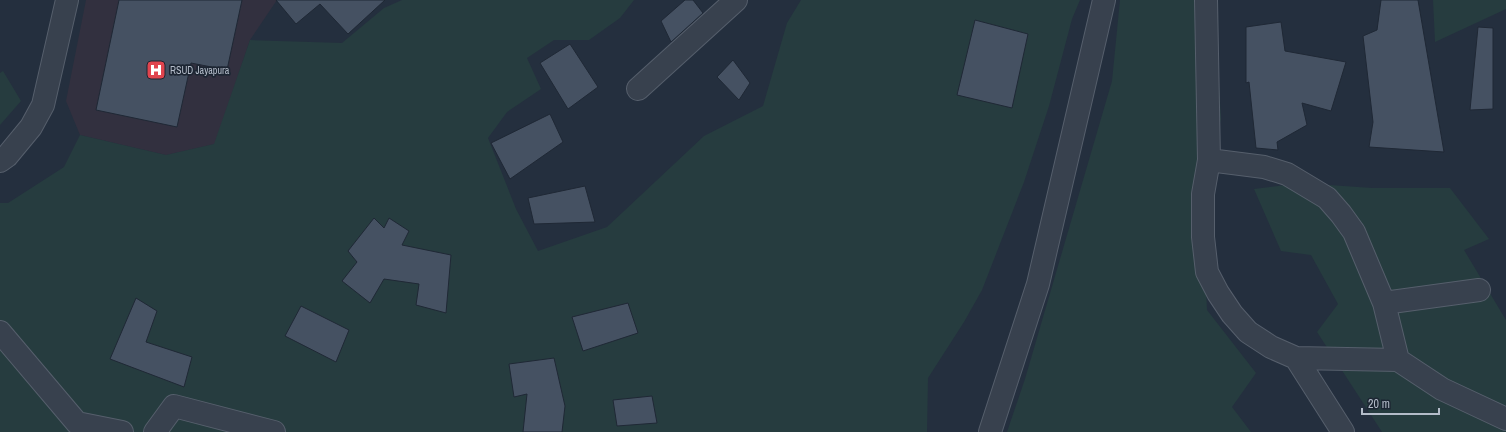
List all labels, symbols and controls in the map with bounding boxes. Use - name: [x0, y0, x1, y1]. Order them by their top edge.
- hospital icon: RSUD Jayapura: [145, 59, 167, 81]
- place label: RSUD Jayapura: [170, 64, 230, 77]
- scale bar: [1362, 390, 1439, 416]
- text: 20 m: [1368, 396, 1390, 412]

